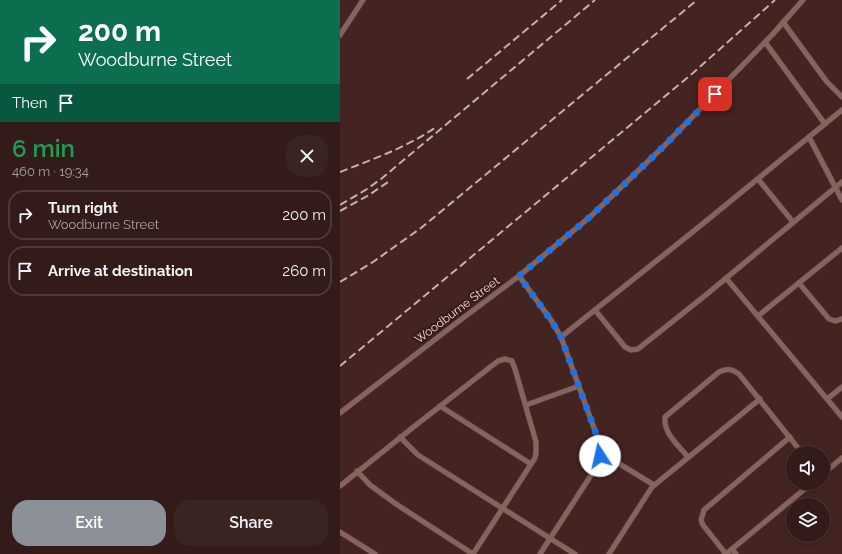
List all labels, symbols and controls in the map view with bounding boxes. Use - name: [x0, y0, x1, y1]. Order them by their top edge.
- text: 200 m: [78, 15, 161, 48]
- icon: right: [12, 16, 64, 68]
- text: Woodburne Street: [78, 49, 232, 70]
- pin: [698, 77, 732, 111]
- icon: arrive: [704, 83, 726, 105]
- icon: arrive: [55, 92, 77, 114]
- text: Then: [12, 94, 47, 112]
- text: 6 min: [12, 134, 75, 163]
- button: close: [286, 135, 328, 177]
- text: 460 m · 19:34: [12, 164, 89, 179]
- text: Turn right: [48, 199, 118, 217]
- icon: right: [14, 204, 36, 226]
- text: 200 m: [282, 206, 326, 224]
- text: Woodburne Street: [48, 217, 159, 232]
- icon: arrive: [14, 260, 36, 282]
- text: Arrive at destination: [48, 262, 193, 280]
- text: 260 m: [282, 262, 326, 280]
- street label: Woodburne Street: [412, 274, 502, 346]
- position arrow: [579, 435, 621, 477]
- map controls: [786, 446, 830, 542]
- button: sound: [786, 446, 830, 490]
- button: layers: [786, 498, 830, 542]
- button: Exit: [12, 500, 166, 546]
- button: Share: [174, 500, 328, 546]

